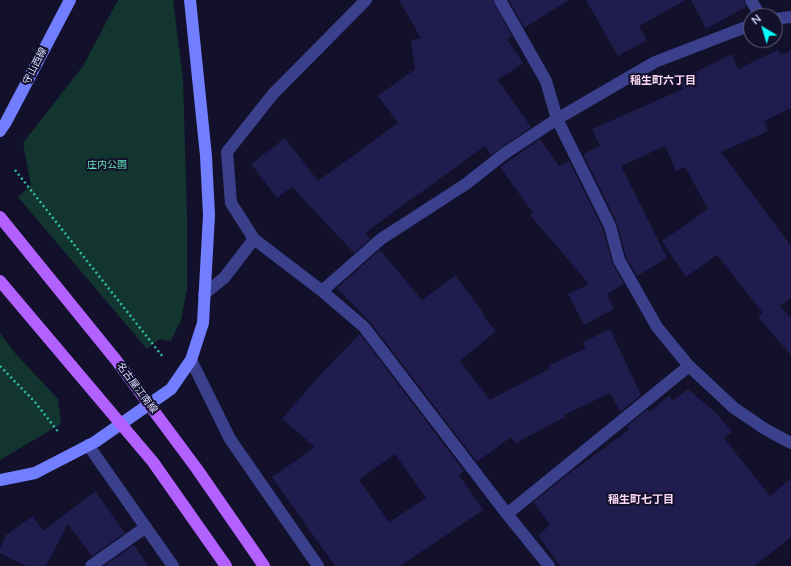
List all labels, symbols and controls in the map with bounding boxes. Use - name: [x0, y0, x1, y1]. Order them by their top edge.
- north arrow: [743, 8, 783, 48]
- text: N: [749, 11, 764, 27]
- street label: 守山西線: [21, 45, 49, 87]
- district label: 稲生町六丁目: [630, 74, 696, 88]
- park label: 庄内公園: [87, 159, 127, 171]
- street label: 名古屋江南線: [114, 360, 160, 416]
- district label: 稲生町七丁目: [608, 493, 674, 507]

